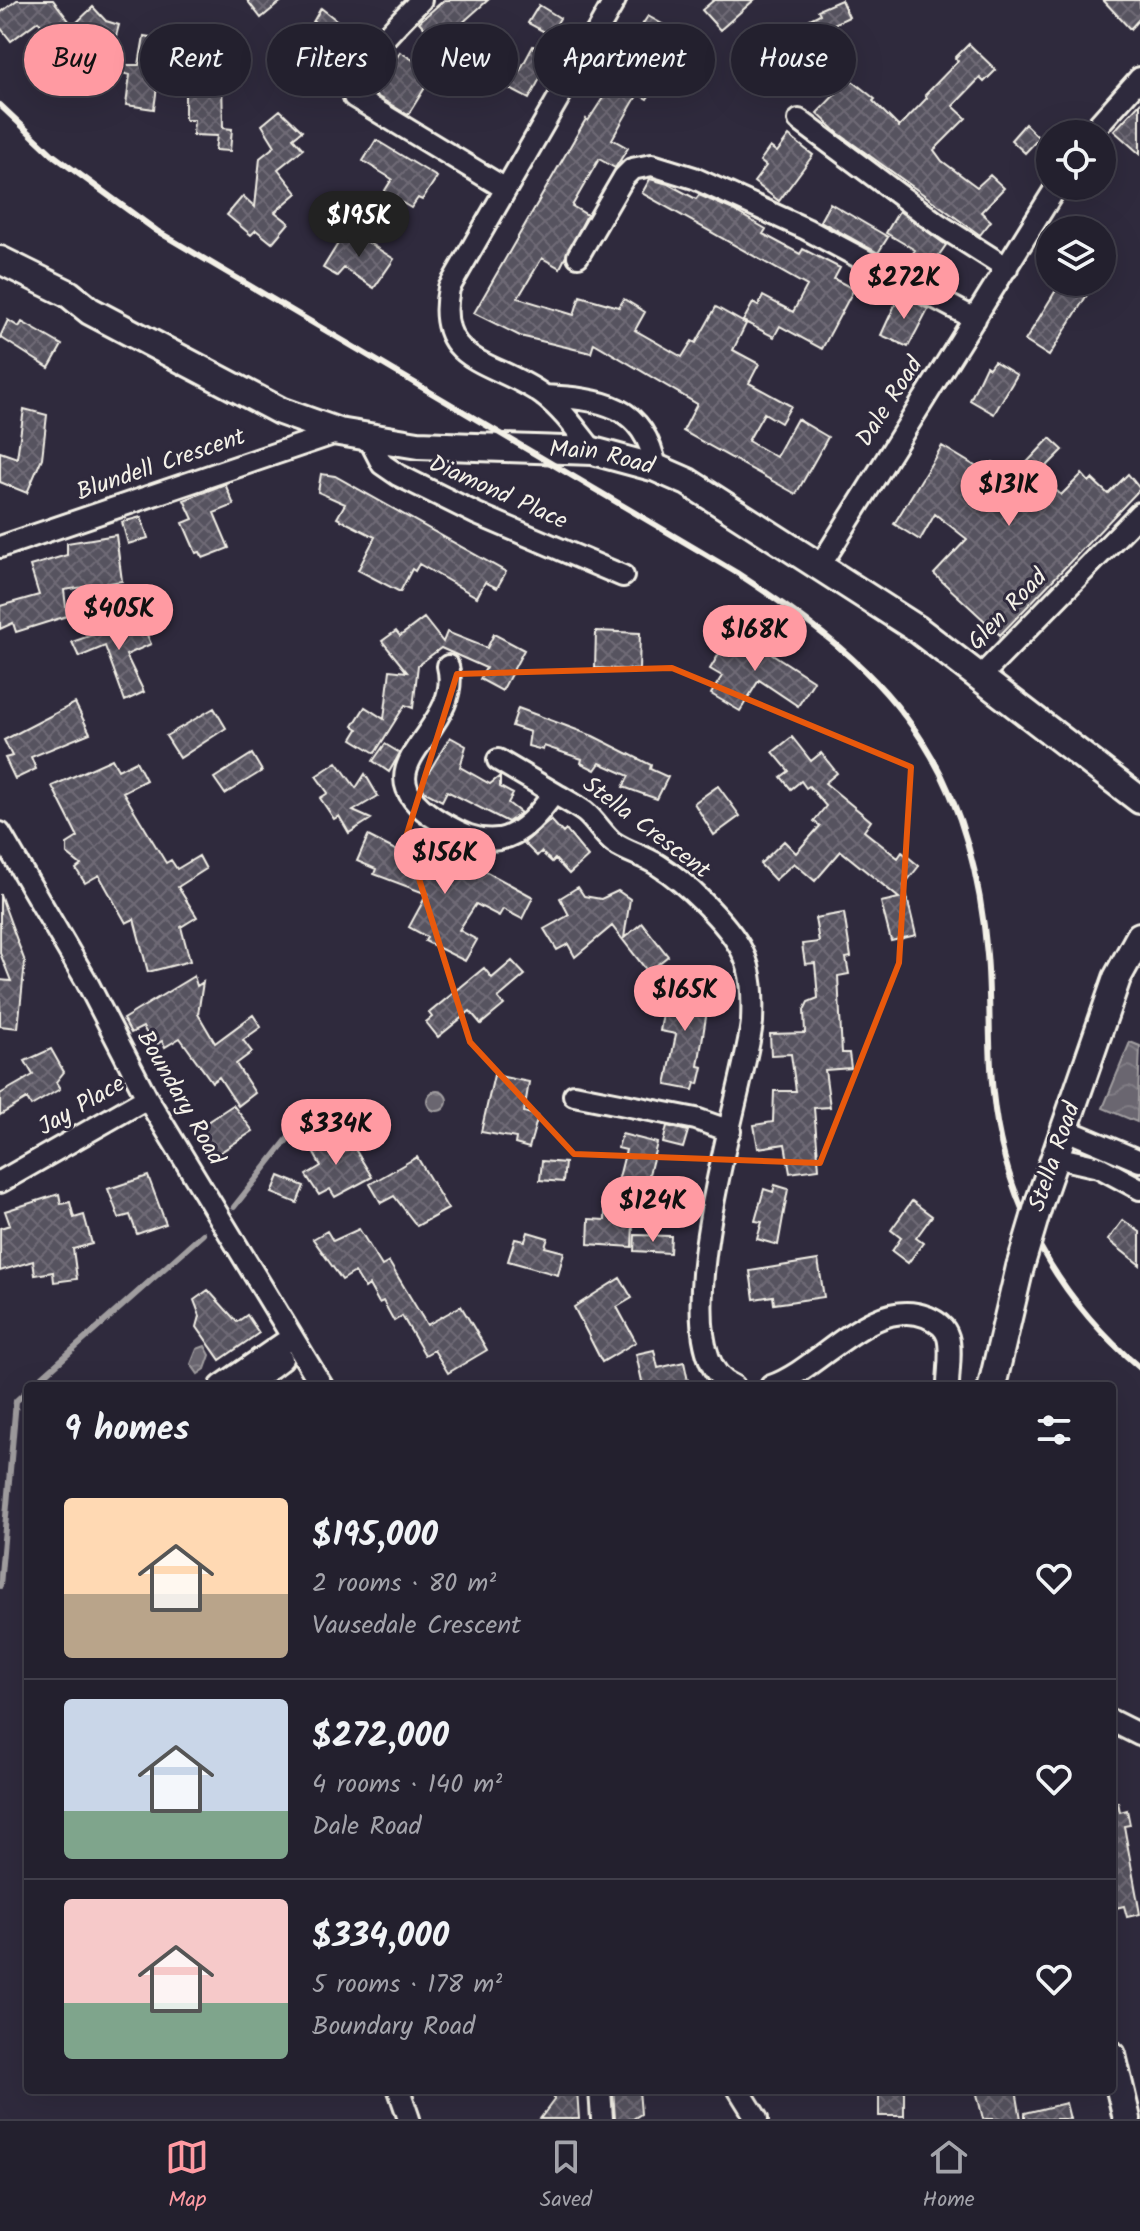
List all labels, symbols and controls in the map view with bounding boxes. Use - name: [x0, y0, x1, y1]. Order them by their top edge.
- chip: Buy: [24, 24, 124, 96]
- chip: Rent: [140, 24, 251, 96]
- chip: Filters: [267, 24, 396, 96]
- chip: New: [412, 24, 518, 96]
- chip: Apartment: [534, 24, 715, 96]
- chip: House: [731, 24, 856, 96]
- map controls: [1036, 120, 1116, 296]
- button: locate: [1036, 120, 1116, 200]
- pin: $195K: [303, 191, 415, 259]
- text: $195K: [326, 196, 392, 238]
- button: layers: [1036, 216, 1116, 296]
- pin: $272K: [848, 253, 960, 321]
- text: $272K: [867, 258, 941, 300]
- street label: Dale Road: [846, 348, 934, 455]
- street label: Blundell Crescent: [71, 418, 251, 512]
- street label: Main Road: [549, 430, 660, 486]
- street label: Diamond Place: [422, 445, 574, 541]
- pin: $131K: [953, 460, 1065, 528]
- text: $131K: [979, 465, 1039, 507]
- street label: Glen Road: [959, 559, 1058, 660]
- pin: $405K: [63, 584, 175, 652]
- text: $405K: [83, 589, 155, 631]
- pin: $168K: [699, 605, 811, 673]
- text: $168K: [721, 610, 789, 652]
- street label: Stella Crescent: [573, 767, 719, 890]
- pin: $156K: [389, 828, 501, 896]
- text: $156K: [412, 833, 478, 875]
- pin: $165K: [629, 965, 741, 1033]
- text: $165K: [652, 970, 718, 1012]
- street label: Boundary Road: [125, 1023, 235, 1174]
- street label: Jay Place: [31, 1065, 133, 1147]
- street label: Stella Road: [1018, 1096, 1092, 1217]
- pin: $334K: [280, 1099, 392, 1167]
- text: $334K: [299, 1104, 373, 1146]
- pin: $124K: [597, 1176, 709, 1244]
- text: $124K: [619, 1181, 687, 1223]
- text: 9 homes: [64, 1403, 189, 1457]
- icon: filters: [1032, 1408, 1076, 1452]
- text: $195,000: [312, 1509, 438, 1563]
- icon: home: [128, 1530, 224, 1626]
- icon: heart: [1032, 1556, 1076, 1600]
- text: 2 rooms · 80 m²: [312, 1563, 496, 1605]
- text: Vausedale Crescent: [312, 1605, 521, 1647]
- text: $272,000: [312, 1710, 449, 1764]
- icon: home: [128, 1731, 224, 1827]
- icon: heart: [1032, 1757, 1076, 1801]
- text: 4 rooms · 140 m²: [312, 1764, 502, 1806]
- text: Dale Road: [312, 1806, 422, 1848]
- text: $334,000: [312, 1910, 449, 1964]
- icon: home: [128, 1931, 224, 2027]
- icon: heart: [1032, 1957, 1076, 2001]
- text: 5 rooms · 178 m²: [312, 1964, 502, 2006]
- text: Boundary Road: [312, 2006, 475, 2048]
- tab: Map: [165, 2135, 209, 2218]
- tab: Saved: [540, 2135, 592, 2218]
- tab: Home: [923, 2135, 975, 2218]

